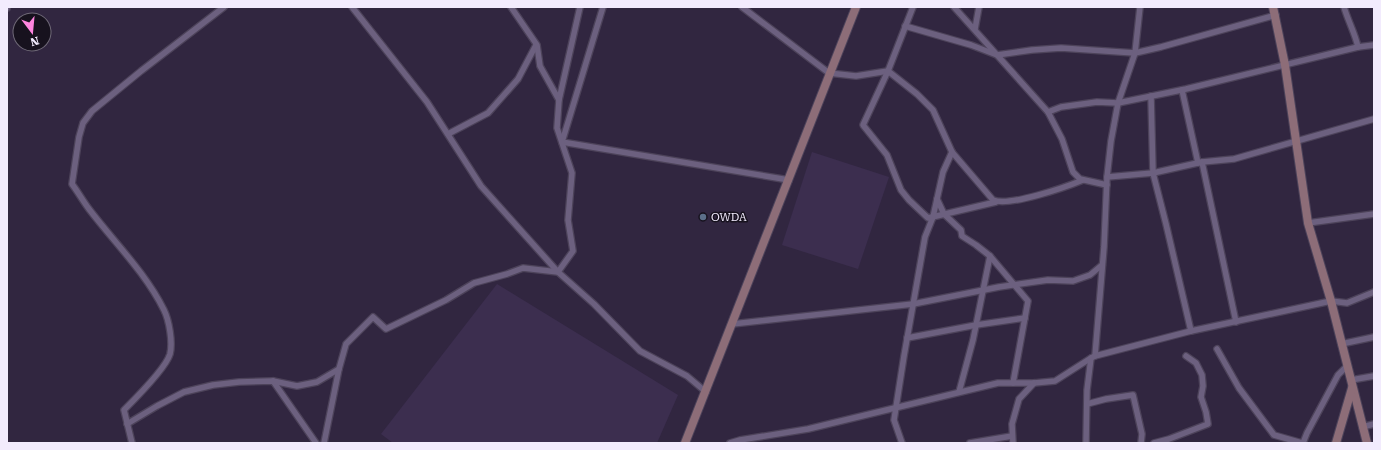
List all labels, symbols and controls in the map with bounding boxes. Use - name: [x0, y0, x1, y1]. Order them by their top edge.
- north arrow: [12, 12, 52, 52]
- text: N: [28, 34, 40, 49]
- place label: OWDA: [711, 211, 747, 224]
- marker: OWDA: [698, 212, 708, 222]

